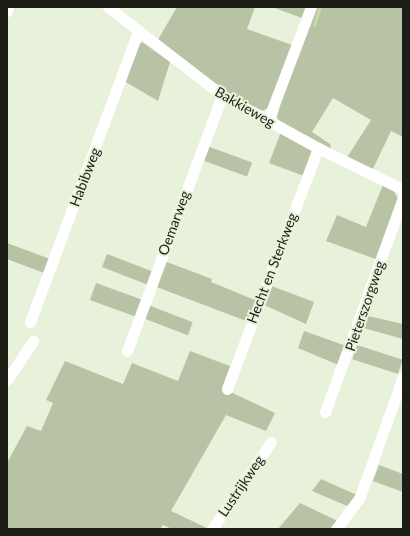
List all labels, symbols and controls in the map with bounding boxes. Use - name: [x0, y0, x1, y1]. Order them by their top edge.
- street label: Bakkieweg: [212, 83, 278, 131]
- street label: Habibweg: [66, 145, 104, 209]
- street label: Oemarweg: [155, 188, 193, 258]
- street label: Hecht en Sterkweg: [243, 210, 301, 326]
- street label: Pieterszorgweg: [342, 259, 388, 353]
- street label: Lustrijkweg: [214, 452, 268, 520]

